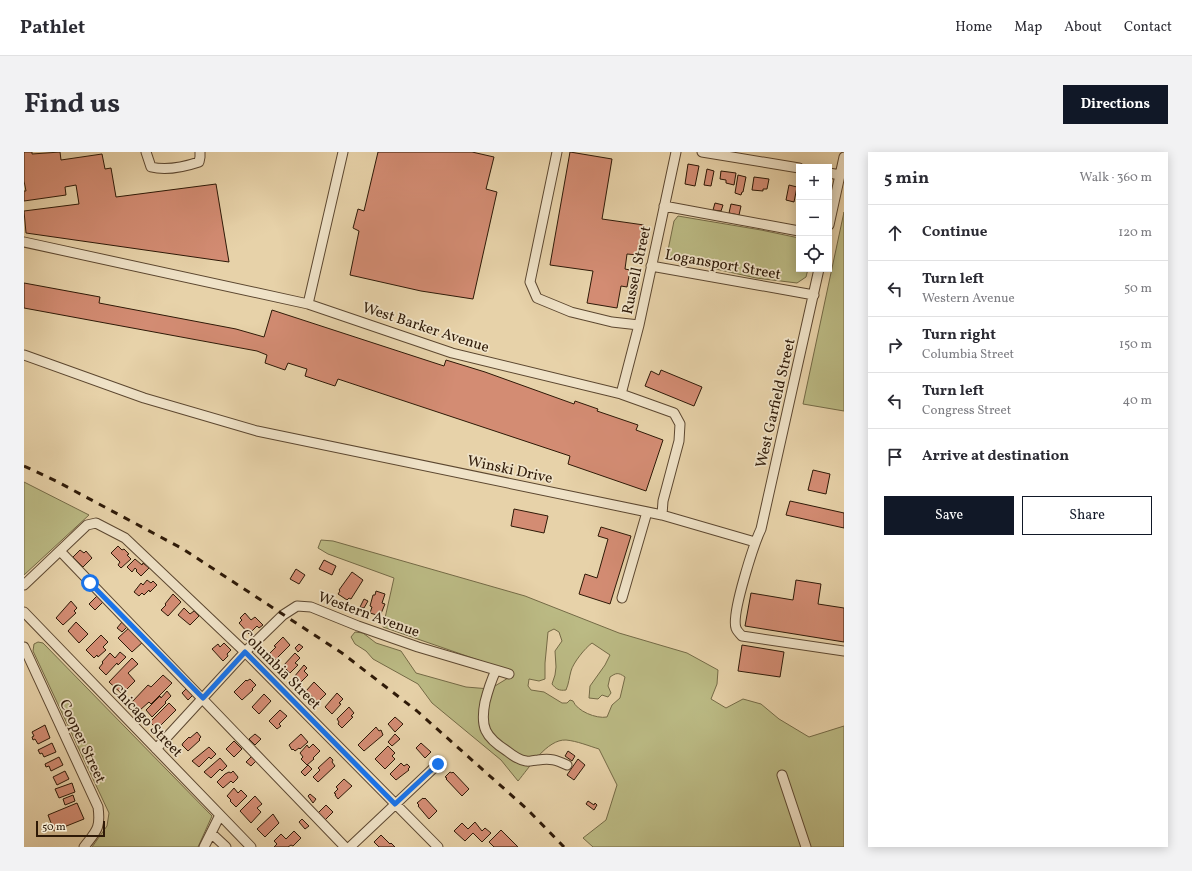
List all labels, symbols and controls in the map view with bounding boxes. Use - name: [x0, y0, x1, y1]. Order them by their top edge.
- text: Pathlet: [20, 15, 85, 41]
- text: Home: [955, 18, 992, 37]
- text: Map: [1014, 18, 1042, 37]
- text: About: [1064, 18, 1102, 37]
- text: Contact: [1124, 18, 1172, 37]
- text: Find us: [24, 85, 120, 124]
- button: Directions: [1063, 85, 1168, 124]
- map controls: [796, 164, 832, 272]
- button: +: [796, 164, 832, 200]
- text: 5 min: [884, 167, 929, 190]
- text: Walk · 360 m: [1080, 169, 1152, 187]
- button: −: [796, 200, 832, 236]
- icon: ahead: [884, 222, 906, 244]
- text: Continue: [922, 222, 987, 243]
- street label: Russell Street: [618, 224, 657, 316]
- text: 120 m: [1118, 224, 1152, 242]
- button: locate: [796, 236, 832, 272]
- street label: Logansport Street: [663, 245, 782, 286]
- text: Turn left: [922, 269, 984, 290]
- icon: left: [884, 278, 906, 300]
- text: 50 m: [1124, 280, 1152, 298]
- text: Western Avenue: [922, 290, 1015, 308]
- street label: West Barker Avenue: [359, 298, 492, 359]
- text: Turn right: [922, 325, 996, 346]
- icon: right: [884, 334, 906, 356]
- text: 150 m: [1119, 336, 1152, 354]
- street label: West Garfield Street: [751, 337, 802, 470]
- text: Columbia Street: [922, 346, 1014, 364]
- text: Turn left: [922, 381, 984, 402]
- icon: left: [884, 390, 906, 412]
- text: 40 m: [1123, 392, 1152, 410]
- text: Congress Street: [922, 402, 1011, 420]
- icon: arrive: [884, 446, 906, 468]
- text: Arrive at destination: [922, 446, 1069, 467]
- street label: Winski Drive: [465, 451, 554, 490]
- button: Save: [884, 496, 1014, 535]
- button: Share: [1022, 496, 1152, 535]
- route start: [81, 574, 99, 592]
- street label: Western Avenue: [315, 587, 422, 644]
- street label: Columbia Street: [235, 625, 325, 715]
- street label: Chicago Street: [105, 679, 187, 763]
- street label: Cooper Street: [53, 696, 110, 787]
- route end: [429, 755, 447, 773]
- scale bar: [36, 819, 105, 838]
- text: 50 m: [42, 820, 66, 835]

